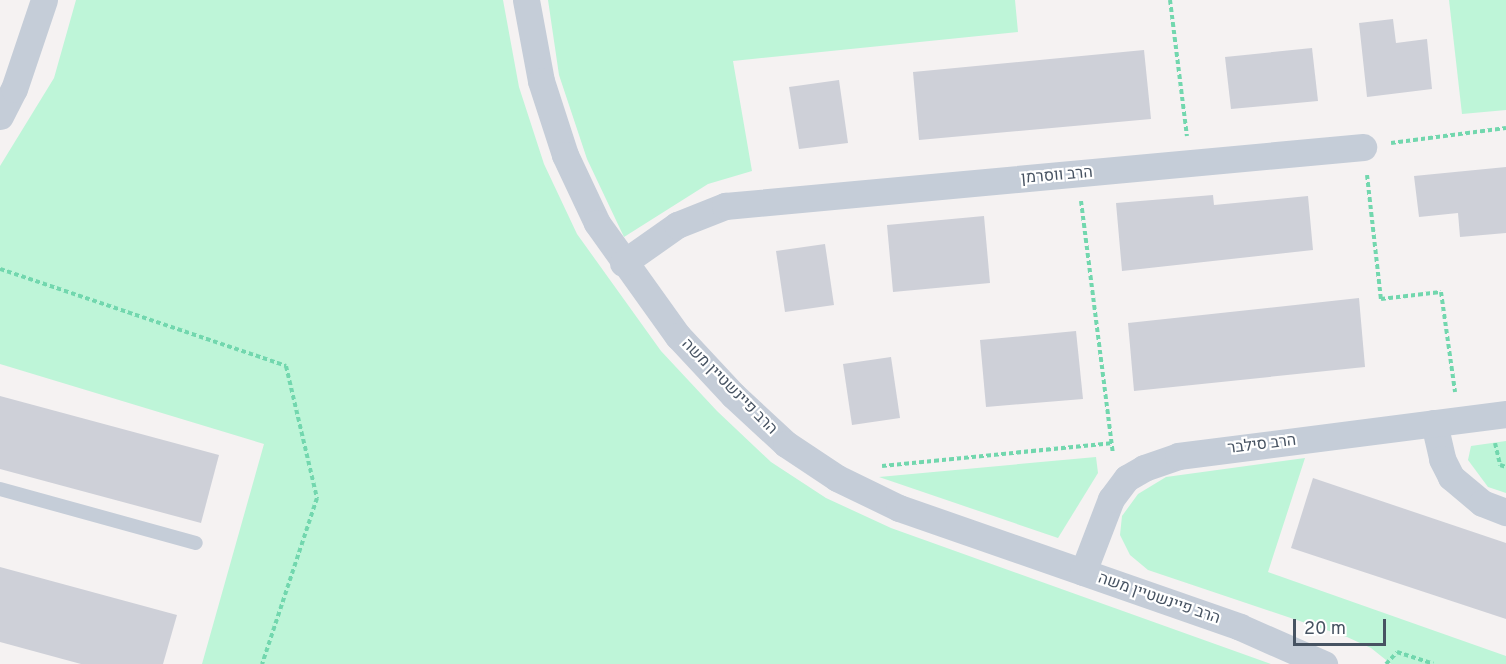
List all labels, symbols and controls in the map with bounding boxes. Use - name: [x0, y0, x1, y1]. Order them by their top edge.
- street label: הרב ווסרמן: [1020, 163, 1094, 189]
- street label: הרב פיינשטיין משה: [677, 335, 781, 439]
- street label: הרב סילבר: [1227, 431, 1297, 459]
- street label: הרב פיינשטיין משה: [1095, 569, 1223, 629]
- scale bar: [1296, 607, 1389, 645]
- text: 20 m: [1304, 618, 1346, 641]

